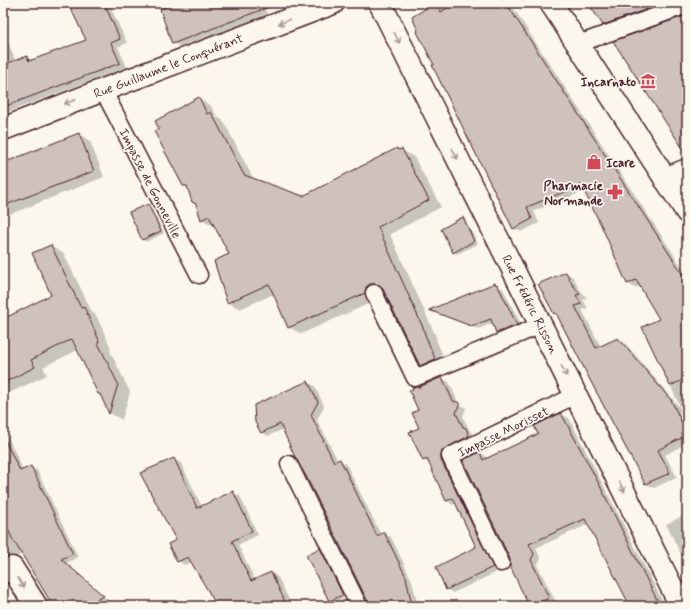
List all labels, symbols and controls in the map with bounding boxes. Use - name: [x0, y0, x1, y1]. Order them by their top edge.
- one-way arrow: [278, 18, 290, 26]
- street label: Rue Guillaume le Conquérant: [91, 30, 246, 103]
- one-way arrow: [394, 32, 402, 44]
- museum icon: Incarnato: [639, 72, 657, 90]
- place label: Incarnato: [581, 74, 636, 91]
- one-way arrow: [65, 99, 77, 107]
- street label: Impasse de Gonneville: [115, 126, 185, 242]
- one-way arrow: [452, 148, 460, 160]
- shop icon: Icare: [585, 153, 603, 171]
- place label: Icare: [606, 155, 635, 172]
- place label: Pharmacie Normande: [544, 178, 604, 210]
- pharmacy icon: Pharmacie Normande: [606, 183, 624, 201]
- street label: Rue Frédéric Risson: [497, 252, 562, 357]
- one-way arrow: [560, 364, 568, 376]
- street label: Impasse Morisset: [455, 403, 552, 462]
- one-way arrow: [619, 481, 626, 493]
- one-way arrow: [18, 577, 26, 589]

